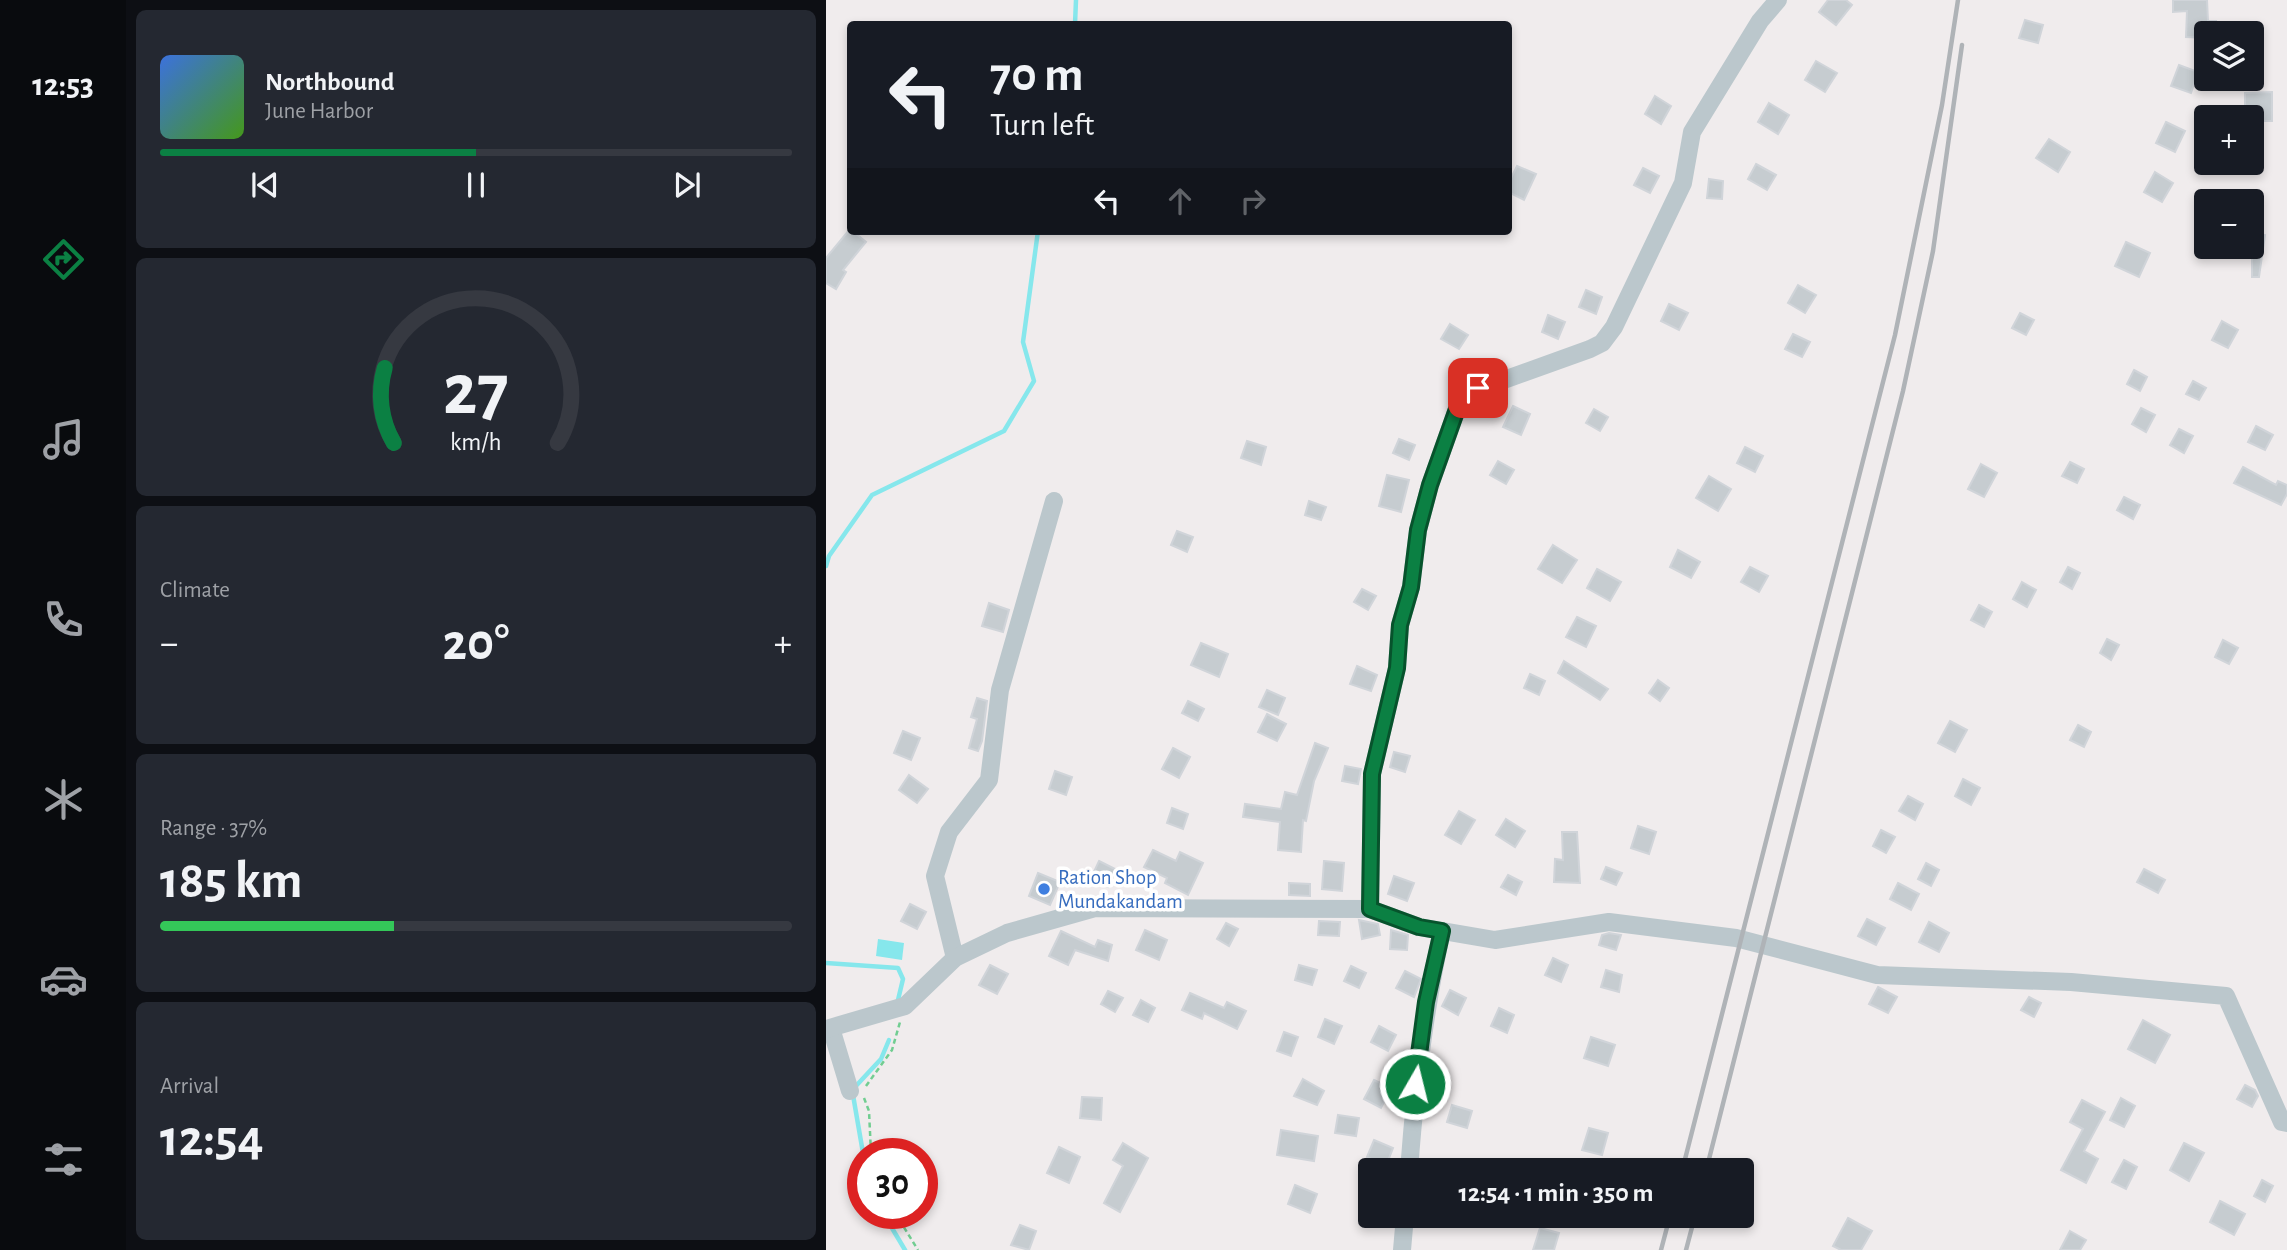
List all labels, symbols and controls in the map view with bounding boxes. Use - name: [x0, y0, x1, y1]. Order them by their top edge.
- map controls: [2194, 21, 2264, 259]
- button: layers: [2194, 21, 2264, 91]
- icon: left: [875, 49, 966, 140]
- text: 70 m: [990, 51, 1084, 100]
- text: 12:53: [32, 69, 94, 101]
- text: Northbound: [265, 69, 394, 95]
- text: June Harbor: [265, 100, 373, 123]
- button: +: [2194, 105, 2264, 175]
- text: Turn left: [990, 109, 1094, 141]
- icon: previous: [246, 166, 284, 204]
- icon: pause: [457, 166, 495, 204]
- icon: next: [668, 166, 706, 204]
- icon: left: [1088, 182, 1126, 220]
- icon: ahead: [1161, 182, 1199, 220]
- icon: right: [1234, 182, 1272, 220]
- button: −: [2194, 189, 2264, 259]
- icon: directions: [39, 235, 88, 284]
- text: 27: [443, 355, 509, 428]
- pin: [1448, 358, 1508, 418]
- icon: arrive: [1459, 369, 1497, 407]
- icon: music: [39, 415, 88, 464]
- text: km/h: [450, 430, 502, 455]
- text: Climate: [160, 579, 230, 602]
- icon: phone: [39, 595, 88, 644]
- text: 20°: [443, 617, 509, 669]
- text: −: [160, 625, 178, 663]
- text: +: [774, 625, 792, 663]
- icon: climate: [39, 775, 88, 824]
- text: Range · 37%: [160, 817, 267, 840]
- text: 185 km: [160, 855, 302, 907]
- place label: Ration Shop Mundakandam: [1058, 867, 1183, 912]
- marker: Ration Shop Mundakandam: [1036, 881, 1052, 897]
- icon: car: [39, 955, 88, 1004]
- position arrow: [1378, 1047, 1452, 1121]
- text: Arrival: [160, 1075, 219, 1098]
- text: 12:54: [160, 1113, 264, 1165]
- icon: filters: [39, 1135, 88, 1184]
- speed limit sign: 30: [847, 1138, 938, 1229]
- text: 12:54 · 1 min · 350 m: [1458, 1180, 1654, 1206]

